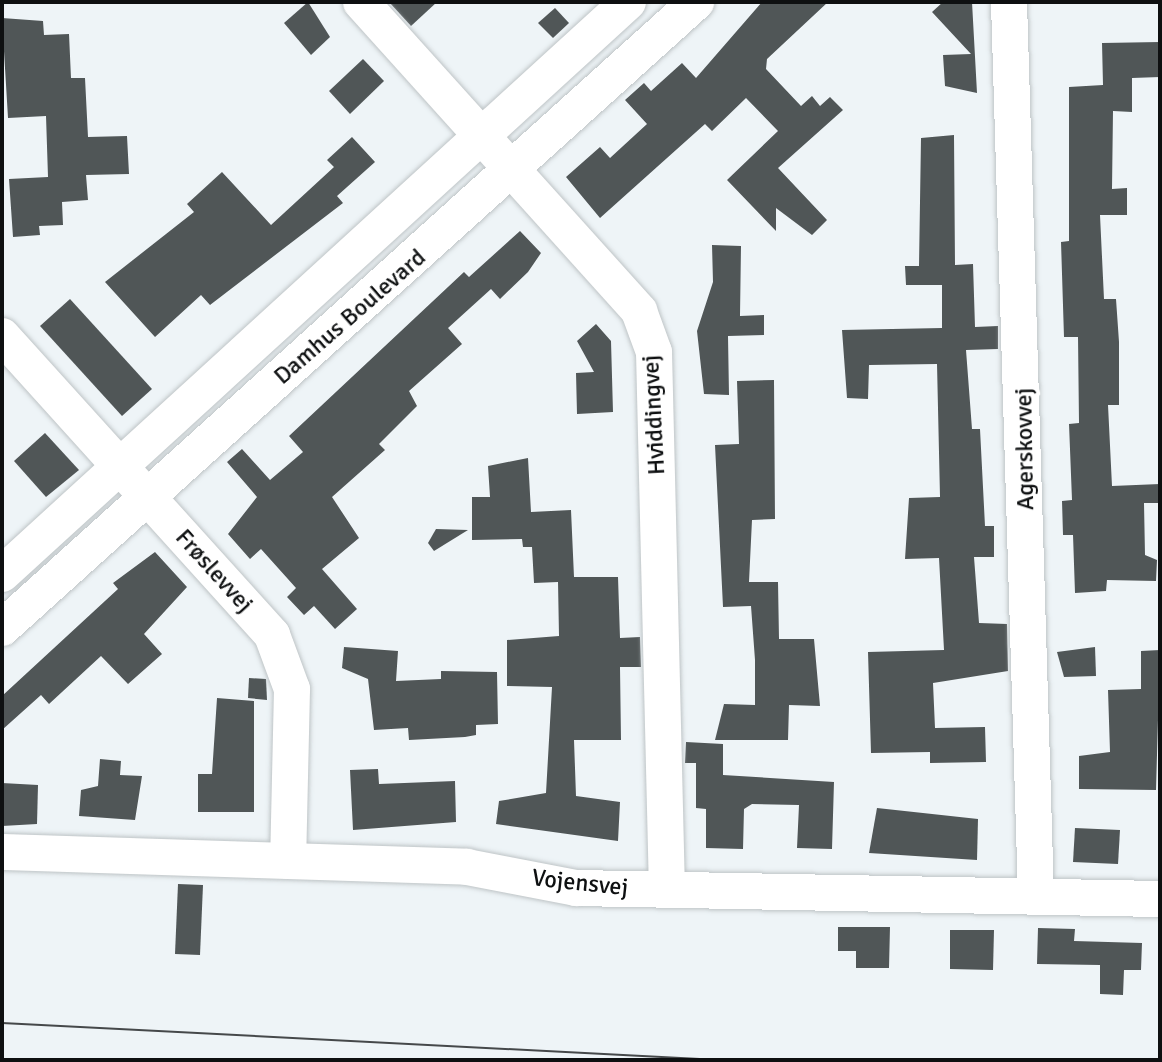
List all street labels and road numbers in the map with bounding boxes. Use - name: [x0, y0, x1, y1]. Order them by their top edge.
- street label: Damhus Boulevard: [268, 243, 432, 391]
- street label: Hviddingvej: [636, 354, 672, 476]
- street label: Agerskovvej: [1010, 387, 1040, 511]
- street label: Frøslevvej: [169, 523, 259, 619]
- street label: Vojensvej: [530, 864, 630, 902]

